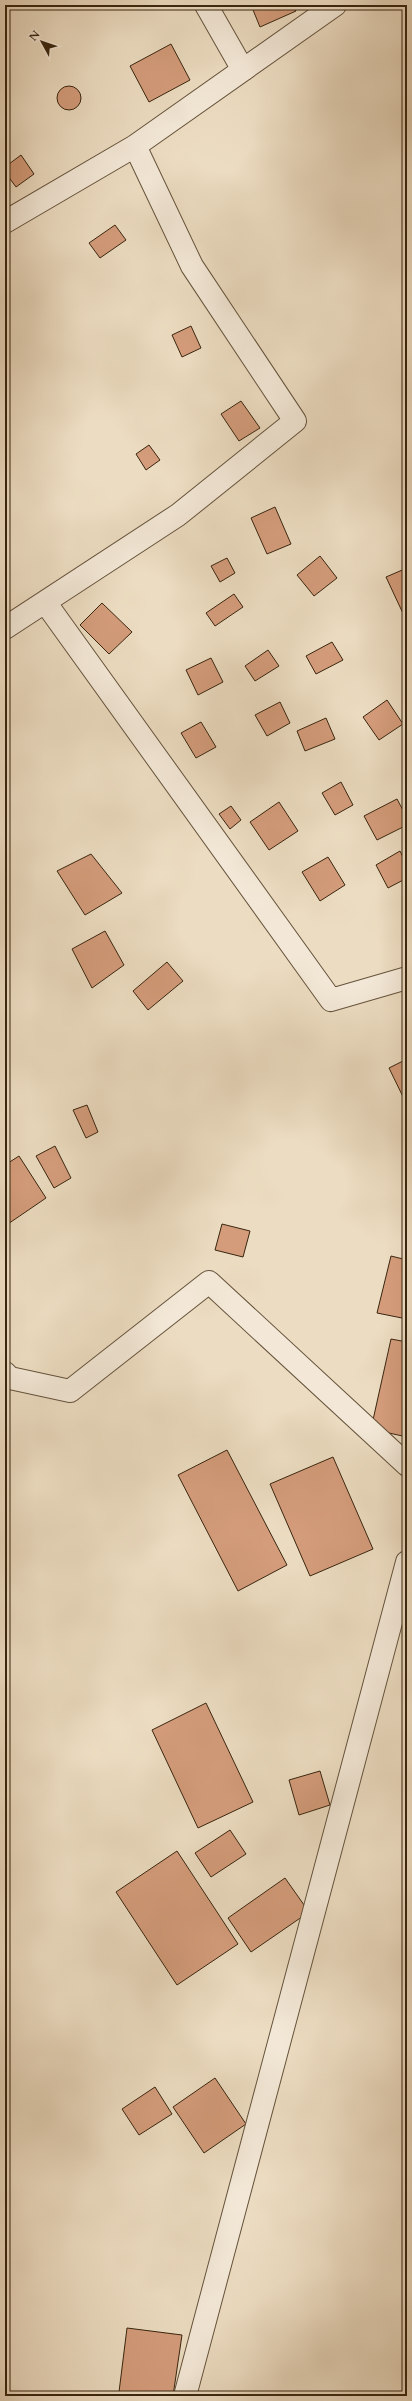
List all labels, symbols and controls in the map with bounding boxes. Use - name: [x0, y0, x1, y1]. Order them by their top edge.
- north arrow: [22, 22, 62, 62]
- text: N: [26, 27, 44, 44]

